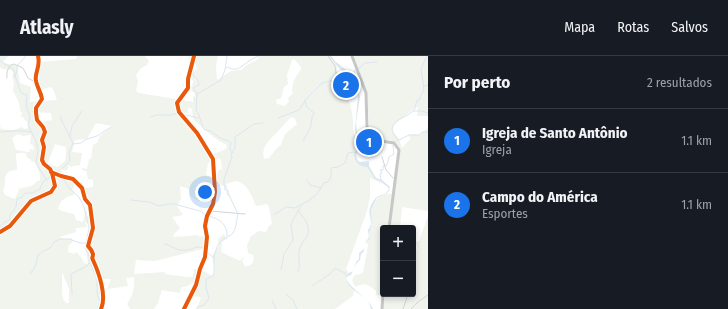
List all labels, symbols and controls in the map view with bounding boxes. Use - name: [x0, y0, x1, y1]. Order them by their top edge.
- text: Atlasly: [20, 16, 74, 39]
- text: Mapa: [564, 19, 595, 36]
- text: Rotas: [617, 19, 649, 36]
- text: Salvos: [671, 19, 708, 36]
- pin: 2: [333, 70, 359, 100]
- text: Por perto: [444, 72, 510, 93]
- text: 2 resultados: [647, 75, 712, 90]
- text: Igreja de Santo Antônio: [482, 124, 628, 142]
- pin: 1: [356, 127, 382, 157]
- text: 1: [454, 133, 460, 148]
- text: 1.1 km: [681, 133, 712, 148]
- text: Igreja: [482, 142, 512, 157]
- your location: [195, 182, 215, 202]
- text: Campo do América: [482, 188, 598, 206]
- text: 2: [454, 197, 460, 212]
- text: 1.1 km: [681, 197, 712, 212]
- text: Esportes: [482, 206, 528, 221]
- map controls: [380, 225, 416, 297]
- button: +: [380, 225, 416, 261]
- button: −: [380, 261, 416, 297]

